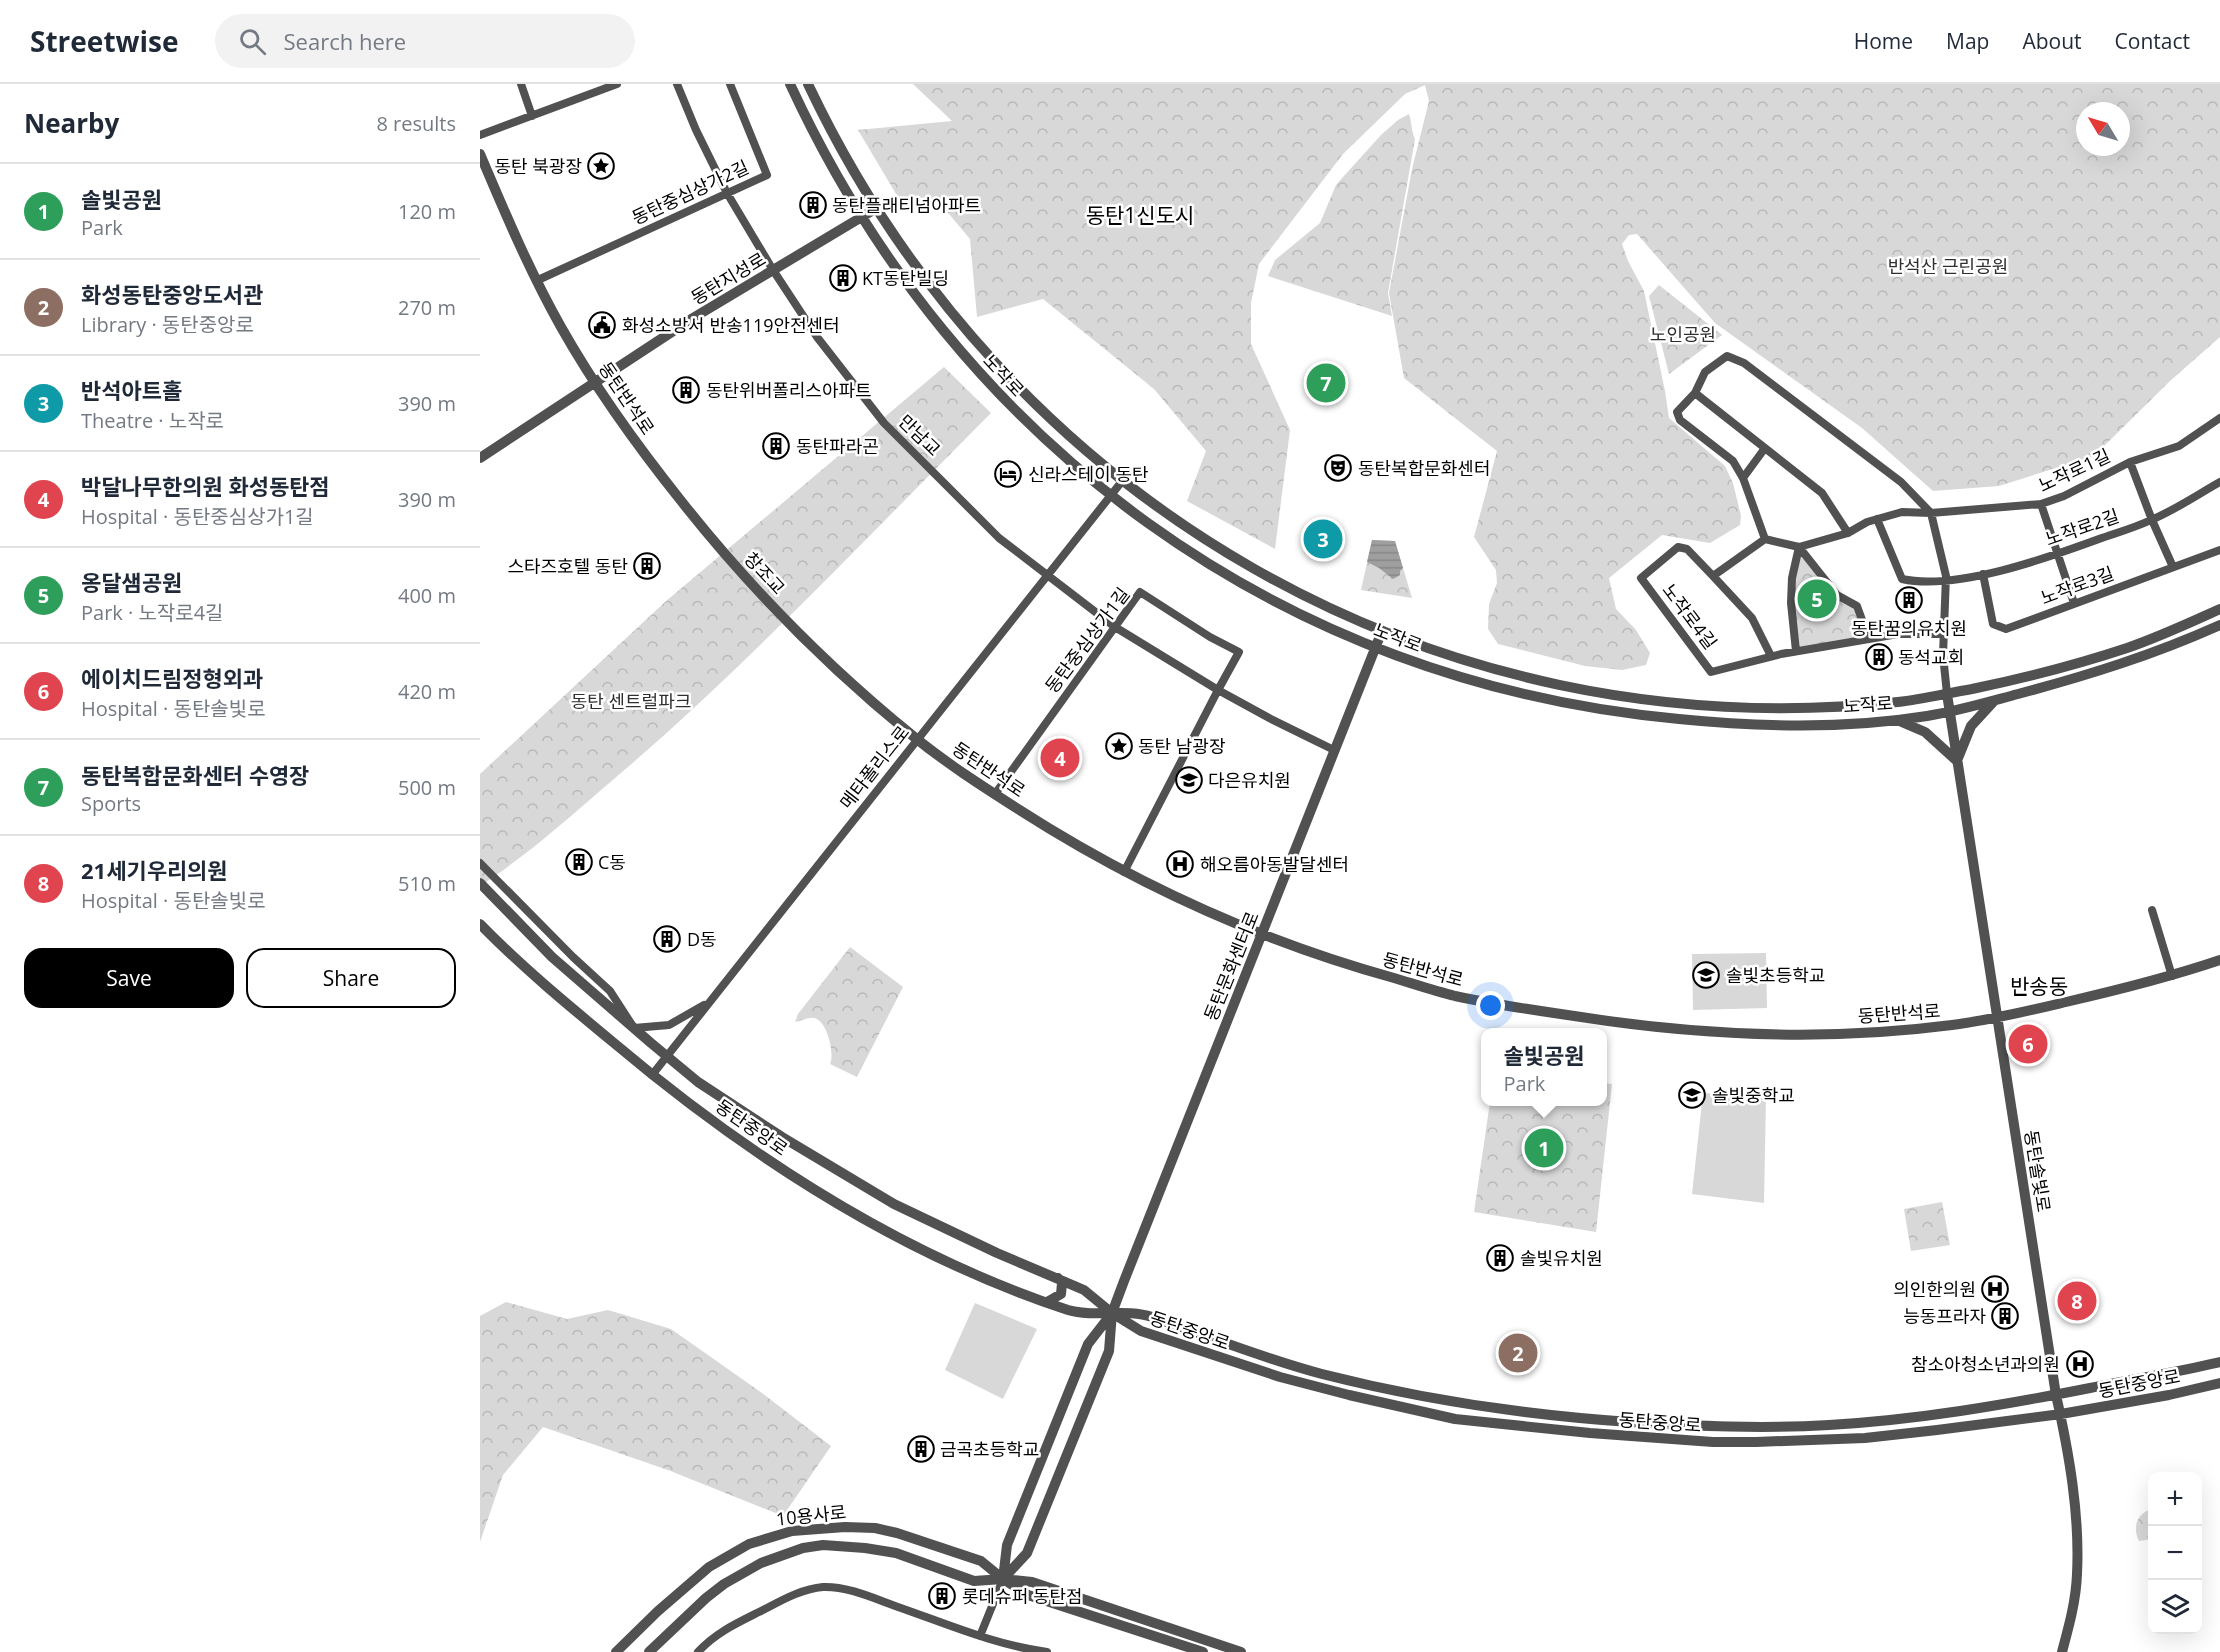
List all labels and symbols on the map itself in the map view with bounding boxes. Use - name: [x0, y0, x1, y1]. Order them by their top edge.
- north arrow: [2076, 102, 2130, 156]
- place icon: 동탄 북광장: [586, 151, 616, 181]
- place label: 동탄 북광장: [495, 154, 582, 178]
- street label: 동탄중심상가2길: [628, 154, 752, 230]
- building icon: 동탄플래티넘아파트: [798, 190, 828, 220]
- place label: 동탄플래티넘아파트: [832, 193, 981, 217]
- district label: 동탄1신도시: [1086, 201, 1194, 229]
- street label: 동탄지성로: [686, 246, 770, 310]
- park label: 반석산 근린공원: [1888, 254, 2008, 278]
- building icon: KT동탄빌딩: [828, 263, 858, 293]
- place label: KT동탄빌딩: [862, 266, 949, 290]
- public building icon: 화성소방서 반송119안전센터: [587, 310, 617, 340]
- place label: 화성소방서 반송119안전센터: [622, 313, 840, 337]
- park label: 노인공원: [1650, 322, 1716, 346]
- street label: 노작로: [978, 349, 1030, 401]
- street label: 동탄반석로: [594, 357, 660, 439]
- pin: 7: [1306, 360, 1346, 406]
- building icon: 동탄위버폴리스아파트: [671, 375, 701, 405]
- place label: 동탄위버폴리스아파트: [706, 378, 872, 402]
- street label: 만남교: [894, 409, 946, 461]
- building icon: 동탄파라곤: [761, 431, 791, 461]
- place label: 동탄파라곤: [796, 434, 879, 458]
- street label: 노작로1길: [2034, 443, 2114, 497]
- theatre icon: 동탄복합문화센터: [1323, 453, 1353, 483]
- place label: 동탄복합문화센터: [1358, 456, 1490, 480]
- hotel icon: 신라스테이 동탄: [993, 459, 1023, 489]
- place label: 신라스테이 동탄: [1028, 462, 1149, 486]
- street label: 노작로2길: [2042, 503, 2122, 551]
- pin: 3: [1304, 516, 1342, 562]
- street label: 창조교: [739, 547, 791, 599]
- building icon: 스타즈호텔 동탄: [632, 551, 662, 581]
- place label: 스타즈호텔 동탄: [507, 554, 628, 578]
- street label: 노작로3길: [2037, 561, 2117, 609]
- pin: 5: [1798, 576, 1836, 622]
- street label: 노작로4길: [1657, 578, 1723, 654]
- street label: 동탄중심상가1길: [1039, 582, 1135, 698]
- building icon: 동탄꿈의유치원: [1894, 585, 1924, 615]
- place label: 동탄꿈의유치원: [1851, 616, 1967, 640]
- street label: 노작로: [1371, 617, 1425, 657]
- building icon: 동석교회: [1864, 642, 1894, 672]
- place label: 동석교회: [1898, 645, 1964, 669]
- park label: 동탄 센트럴파크: [571, 689, 691, 713]
- street label: 노작로: [1842, 690, 1894, 718]
- street label: 메타폴리스로: [834, 720, 914, 814]
- place icon: 동탄 남광장: [1104, 731, 1134, 761]
- place label: 동탄 남광장: [1138, 734, 1225, 758]
- street label: 동탄반석로: [948, 736, 1030, 802]
- pin: 4: [1040, 736, 1080, 780]
- school or university icon: 다은유치원: [1174, 765, 1204, 795]
- place label: 다은유치원: [1208, 768, 1291, 792]
- building icon: C동: [564, 847, 594, 877]
- hospital icon: 해오름아동발달센터: [1165, 849, 1195, 879]
- place label: C동: [598, 850, 626, 874]
- place label: 해오름아동발달센터: [1200, 852, 1349, 876]
- street label: 동탄문화센터로: [1198, 908, 1264, 1024]
- building icon: D동: [652, 924, 682, 954]
- place label: D동: [687, 927, 717, 951]
- street label: 동탄반석로: [1380, 947, 1466, 991]
- school or university icon: 솔빛초등학교: [1691, 960, 1721, 990]
- place label: 솔빛초등학교: [1726, 963, 1825, 987]
- district label: 반송동: [2010, 972, 2068, 1000]
- your location: [1476, 991, 1505, 1020]
- street label: 동탄반석로: [1857, 998, 1941, 1028]
- pin: 6: [2008, 1022, 2048, 1066]
- school or university icon: 솔빛중학교: [1677, 1080, 1707, 1110]
- place label: 솔빛중학교: [1712, 1083, 1795, 1107]
- street label: 동탄중앙로: [711, 1093, 793, 1161]
- pin: 1: [1524, 1126, 1564, 1170]
- street label: 동탄솔빛로: [2020, 1128, 2056, 1214]
- building icon: 솔빛유치원: [1485, 1243, 1515, 1273]
- place label: 솔빛유치원: [1520, 1246, 1603, 1270]
- hospital icon: 의인한의원: [1980, 1274, 2010, 1304]
- place label: 의인한의원: [1893, 1277, 1976, 1301]
- pin: 8: [2058, 1278, 2096, 1324]
- building icon: 능동프라자: [1990, 1301, 2020, 1331]
- place label: 능동프라자: [1903, 1304, 1986, 1328]
- street label: 동탄중앙로: [1147, 1305, 1233, 1355]
- pin: 2: [1498, 1330, 1538, 1376]
- hospital icon: 참소아청소년과의원: [2065, 1349, 2095, 1379]
- place label: 참소아청소년과의원: [1911, 1352, 2060, 1376]
- street label: 동탄중앙로: [2096, 1363, 2182, 1403]
- street label: 동탄중앙로: [1618, 1407, 1702, 1437]
- building icon: 금곡초등학교: [906, 1434, 936, 1464]
- place label: 금곡초등학교: [940, 1437, 1039, 1461]
- street label: 10용사로: [775, 1499, 847, 1531]
- building icon: 롯데슈퍼 동탄점: [927, 1581, 957, 1611]
- place label: 롯데슈퍼 동탄점: [962, 1584, 1083, 1608]

